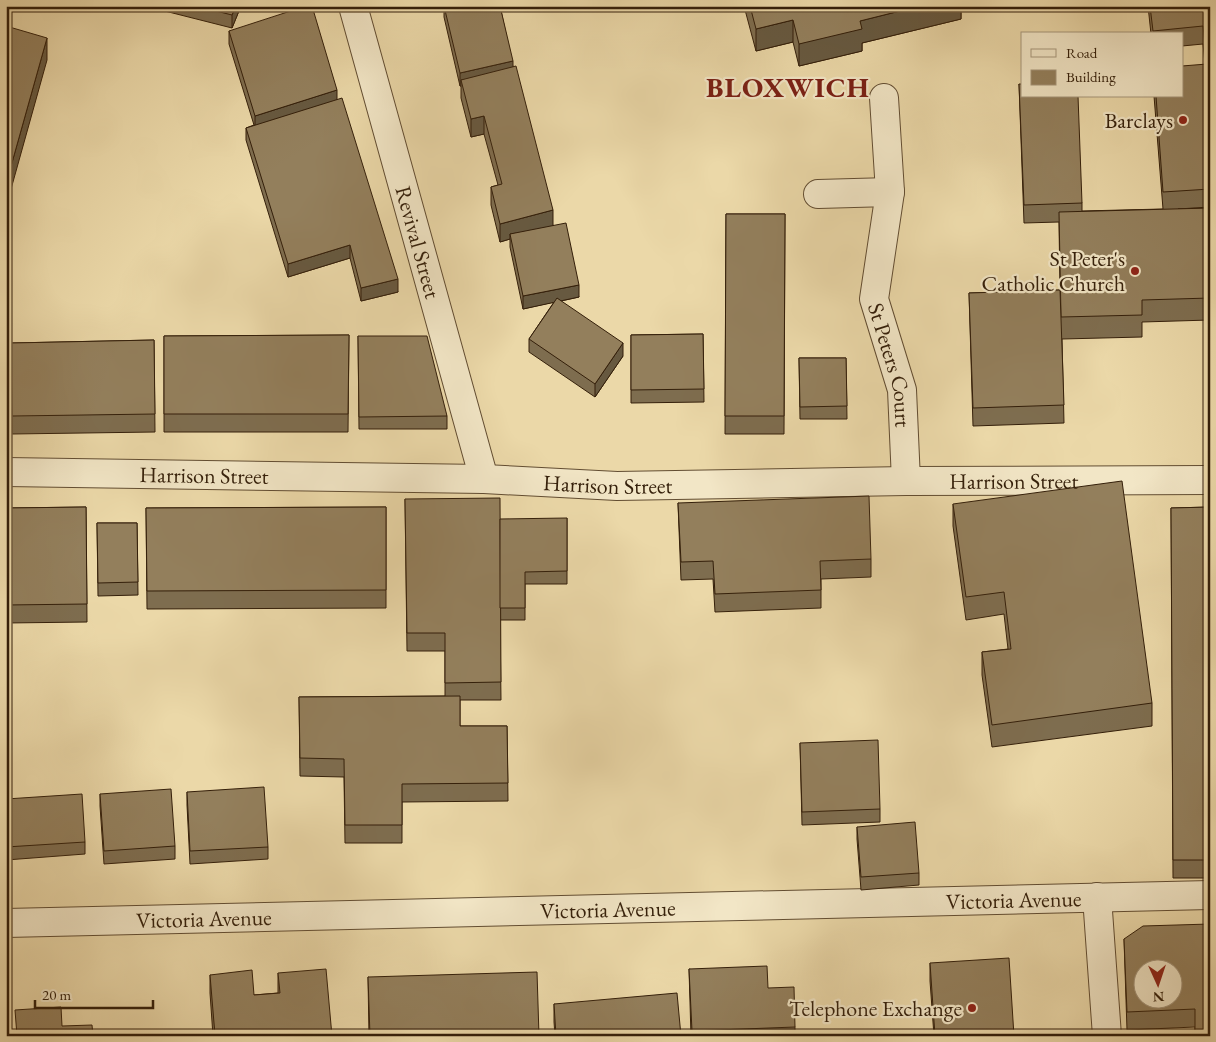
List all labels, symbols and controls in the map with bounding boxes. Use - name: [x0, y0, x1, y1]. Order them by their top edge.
- legend: [1021, 32, 1184, 98]
- text: Road: [1066, 43, 1098, 62]
- text: Building: [1066, 67, 1116, 86]
- district label: BLOXWICH: [706, 69, 870, 105]
- place label: Barclays: [1104, 106, 1173, 135]
- marker: Barclays: [1177, 114, 1189, 126]
- street label: Revival Street: [389, 183, 447, 302]
- place label: St Peter's Catholic Church: [982, 244, 1125, 298]
- marker: St Peter's Catholic Church: [1129, 265, 1141, 277]
- street label: St Peters Court: [861, 299, 918, 428]
- street label: Harrison Street: [139, 460, 269, 491]
- street label: Harrison Street: [949, 466, 1078, 496]
- street label: Harrison Street: [543, 468, 673, 501]
- street label: Victoria Avenue: [946, 884, 1082, 916]
- street label: Victoria Avenue: [540, 893, 676, 926]
- street label: Victoria Avenue: [136, 903, 273, 935]
- north arrow: [1134, 960, 1184, 1010]
- scale bar: [35, 977, 152, 1009]
- text: 20 m: [42, 985, 71, 1004]
- text: N: [1152, 988, 1165, 1006]
- place label: Telephone Exchange: [789, 994, 962, 1023]
- marker: Telephone Exchange: [966, 1002, 978, 1014]

